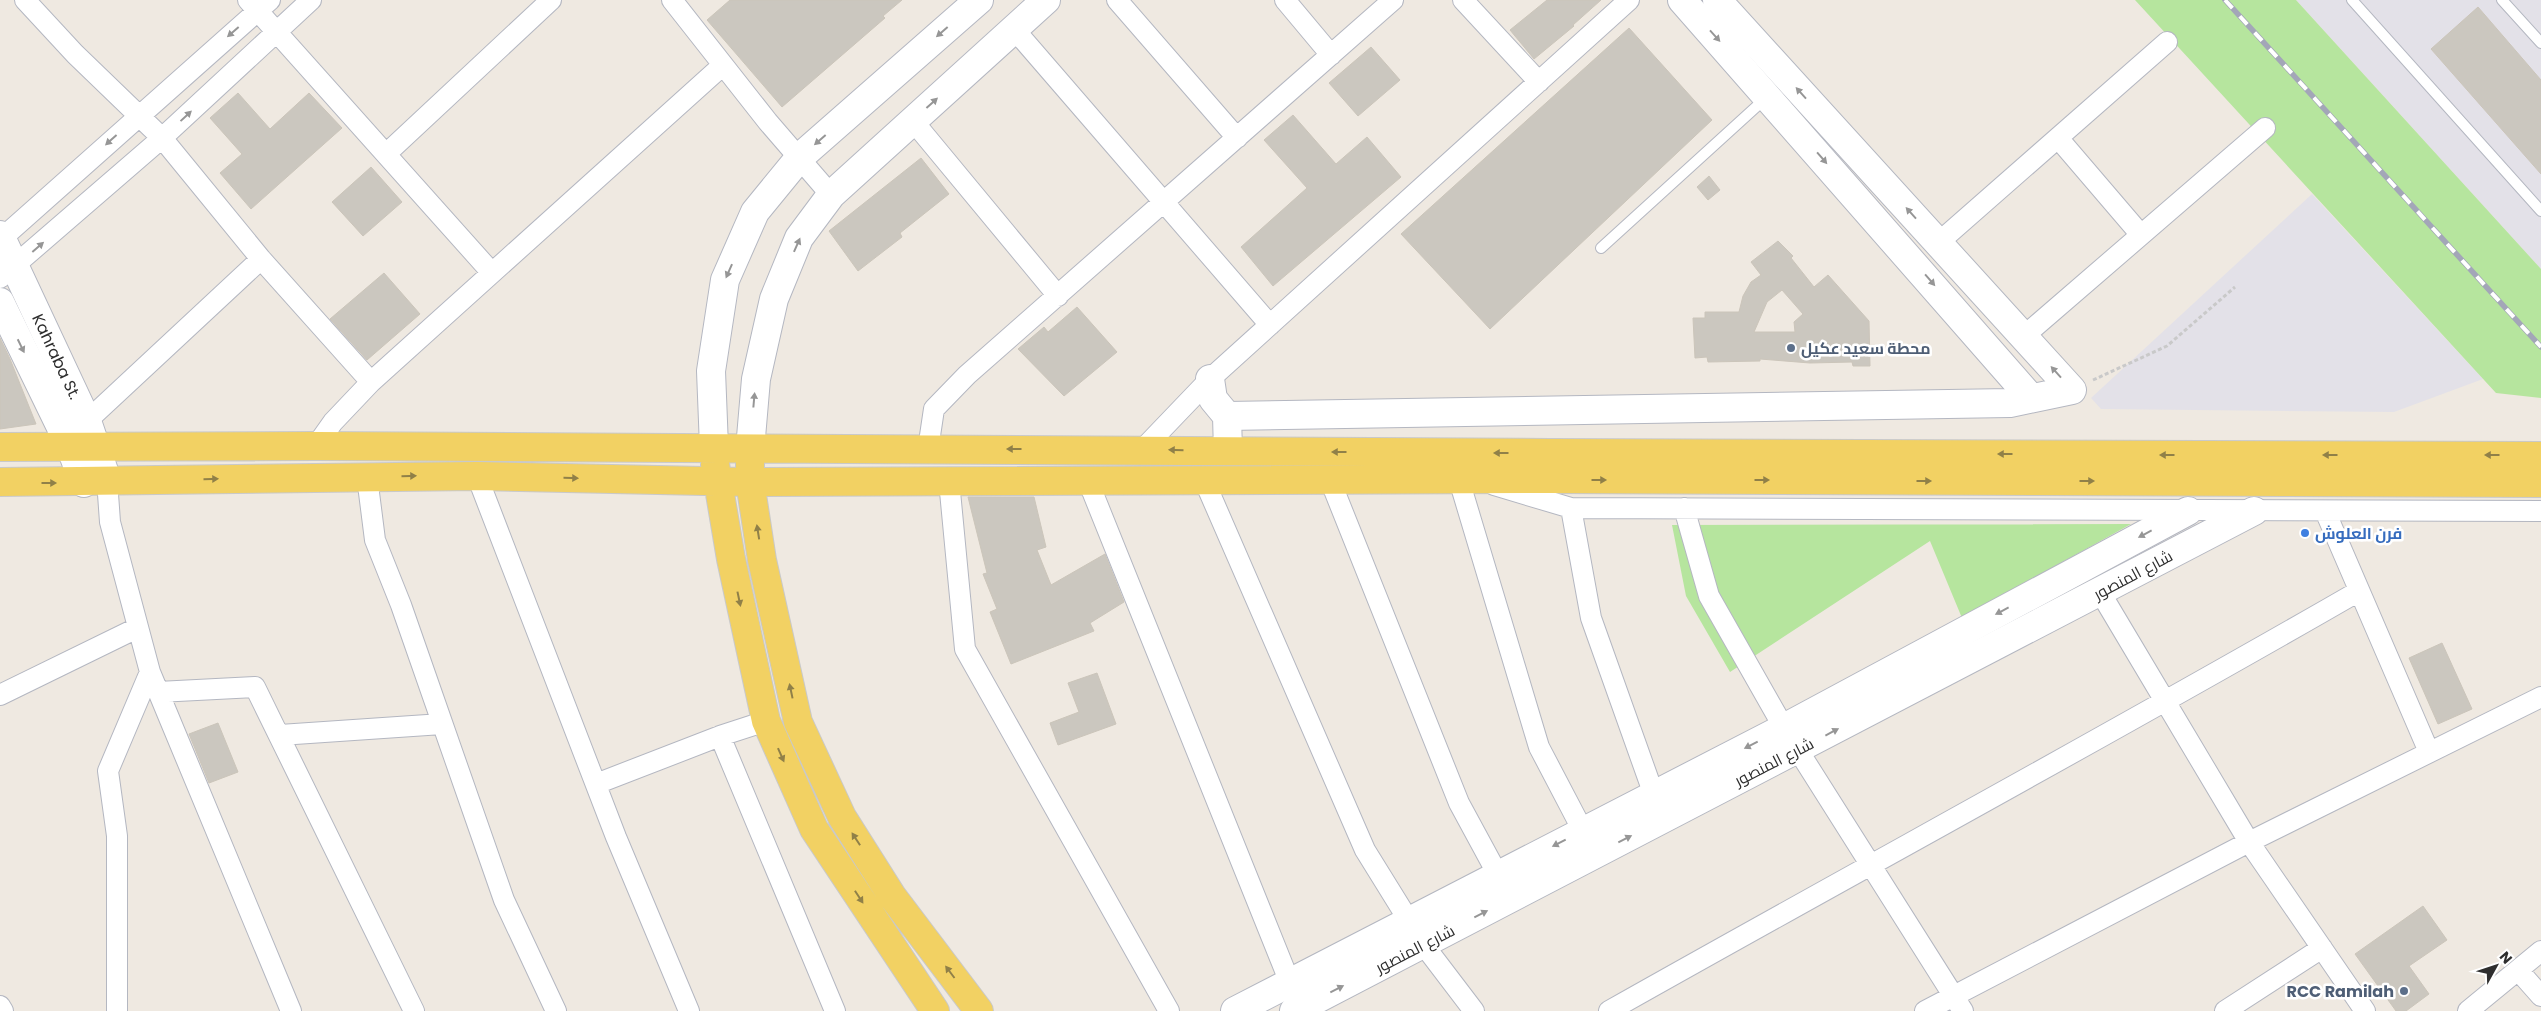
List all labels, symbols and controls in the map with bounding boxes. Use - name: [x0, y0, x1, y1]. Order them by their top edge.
- one-way arrow: [936, 26, 948, 38]
- one-way arrow: [227, 27, 240, 38]
- one-way arrow: [1709, 30, 1720, 43]
- one-way arrow: [1795, 87, 1807, 99]
- one-way arrow: [926, 97, 938, 109]
- one-way arrow: [179, 110, 191, 122]
- one-way arrow: [106, 134, 118, 146]
- one-way arrow: [813, 134, 826, 145]
- one-way arrow: [1817, 151, 1828, 164]
- one-way arrow: [1905, 207, 1917, 219]
- one-way arrow: [793, 238, 801, 252]
- one-way arrow: [31, 241, 43, 253]
- one-way arrow: [724, 264, 732, 278]
- one-way arrow: [1924, 274, 1935, 287]
- street label: Kahraba St.: [27, 310, 87, 403]
- place label: محطة سعيد عكيل: [1801, 337, 1931, 360]
- one-way arrow: [17, 338, 26, 353]
- marker: محطة سعيد عكيل: [1785, 342, 1797, 354]
- one-way arrow: [2050, 366, 2062, 378]
- one-way arrow: [750, 392, 758, 408]
- one-way arrow: [1005, 445, 1021, 453]
- one-way arrow: [1168, 446, 1184, 454]
- one-way arrow: [1330, 448, 1346, 456]
- one-way arrow: [1493, 449, 1509, 457]
- one-way arrow: [1997, 450, 2013, 458]
- one-way arrow: [2159, 451, 2175, 459]
- one-way arrow: [2322, 451, 2338, 459]
- one-way arrow: [2484, 451, 2500, 459]
- one-way arrow: [401, 472, 417, 480]
- one-way arrow: [563, 474, 579, 482]
- one-way arrow: [203, 475, 219, 483]
- one-way arrow: [1592, 476, 1608, 484]
- one-way arrow: [1754, 476, 1770, 484]
- one-way arrow: [1917, 477, 1933, 485]
- one-way arrow: [2079, 477, 2095, 485]
- one-way arrow: [41, 479, 57, 487]
- place label: فرن العلوش: [2315, 522, 2402, 545]
- one-way arrow: [754, 524, 762, 540]
- marker: فرن العلوش: [2299, 527, 2311, 539]
- one-way arrow: [2138, 530, 2153, 538]
- street label: شارع المنصور: [2088, 545, 2177, 606]
- one-way arrow: [735, 591, 743, 606]
- one-way arrow: [1995, 607, 2009, 615]
- one-way arrow: [787, 684, 795, 699]
- one-way arrow: [1825, 728, 1839, 736]
- street label: شارع المنصور: [1729, 732, 1818, 792]
- one-way arrow: [1743, 741, 1758, 749]
- one-way arrow: [777, 748, 785, 762]
- one-way arrow: [851, 833, 861, 846]
- one-way arrow: [1618, 835, 1633, 843]
- one-way arrow: [1552, 839, 1567, 847]
- one-way arrow: [854, 891, 864, 904]
- one-way arrow: [1474, 910, 1488, 918]
- street label: شارع المنصور: [1370, 919, 1459, 979]
- north arrow: [2471, 941, 2521, 991]
- text: N: [2495, 947, 2517, 968]
- one-way arrow: [944, 966, 955, 979]
- place label: RCC Ramilah: [2286, 980, 2394, 1003]
- one-way arrow: [1330, 985, 1344, 993]
- marker: RCC Ramilah: [2398, 985, 2410, 997]

